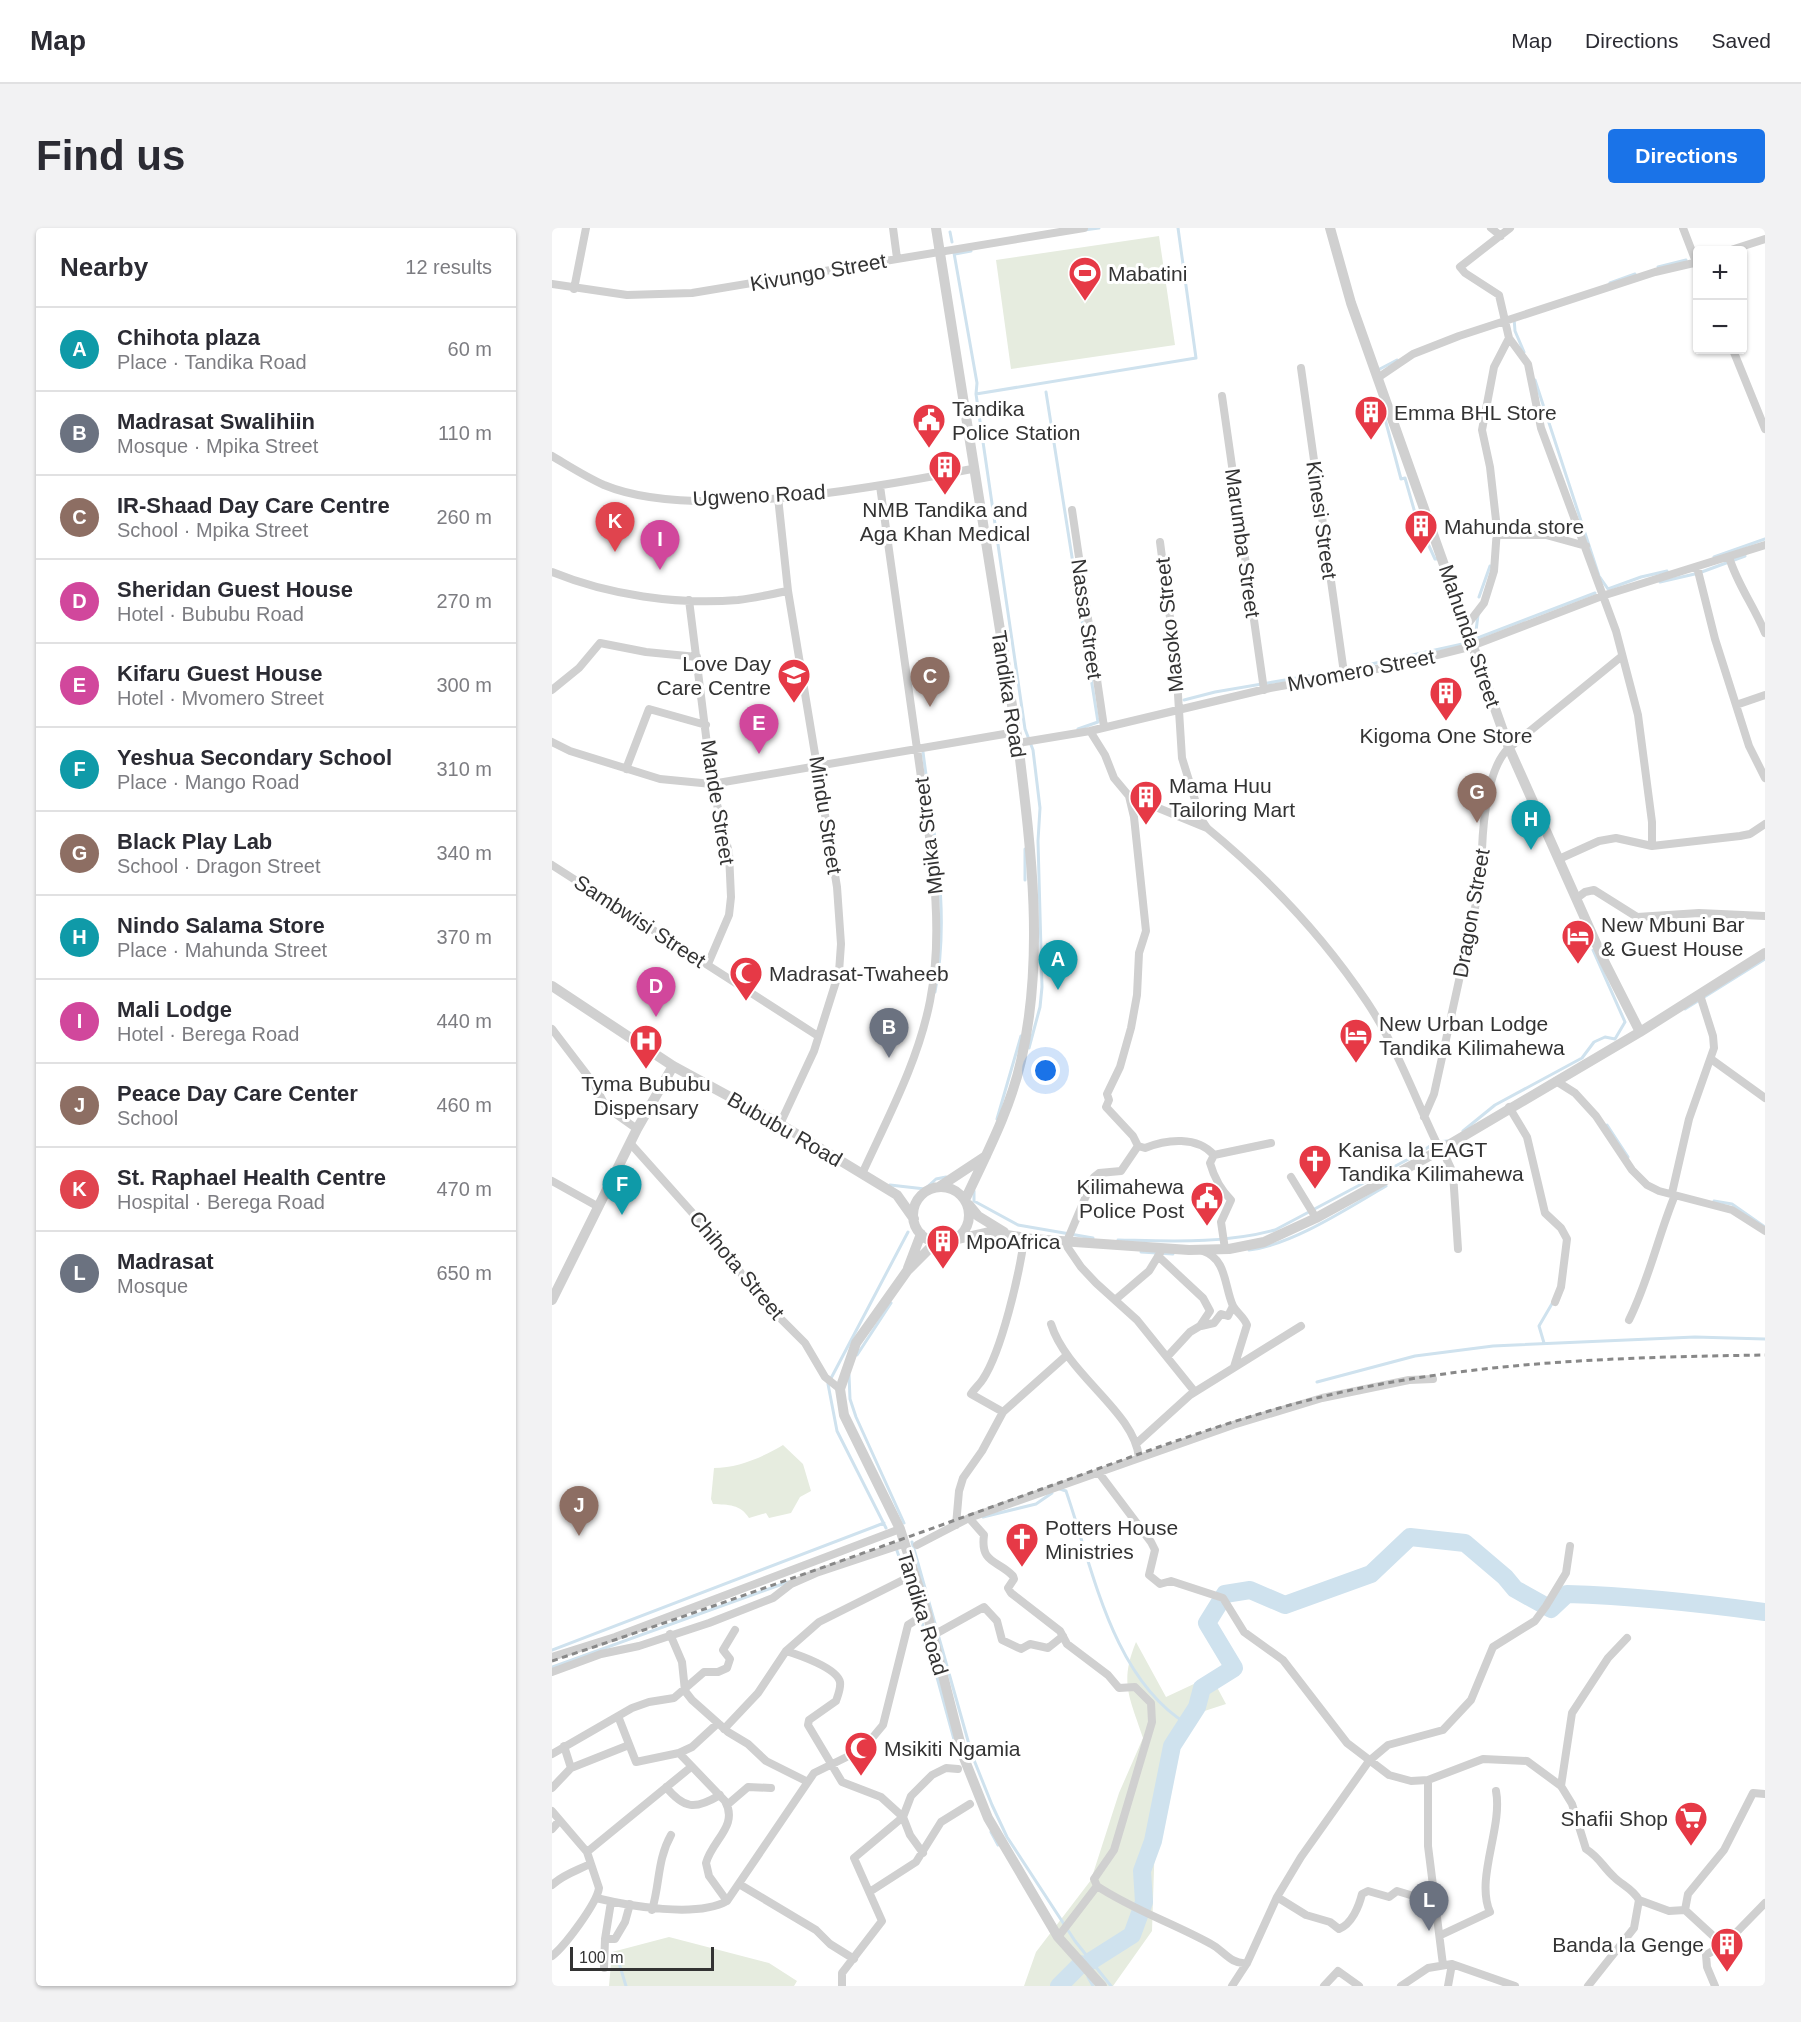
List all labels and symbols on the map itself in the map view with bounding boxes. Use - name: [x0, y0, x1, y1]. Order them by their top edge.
- street label: Kivungo Street: [748, 249, 888, 295]
- sports icon: Mabatini: [1067, 255, 1103, 302]
- place label: Mabatini: [1108, 262, 1187, 285]
- building icon: Emma BHL Store: [1353, 394, 1389, 441]
- place label: Tandika Police Station: [952, 397, 1080, 444]
- place label: Emma BHL Store: [1394, 401, 1557, 424]
- public building icon: Tandika Police Station: [911, 402, 947, 449]
- building icon: NMB Tandika and Aga Khan Medical: [927, 449, 963, 496]
- street label: Kinesi Street: [1302, 459, 1342, 581]
- street label: Marumba Street: [1221, 467, 1265, 619]
- street label: Ugweno Road: [692, 480, 826, 510]
- place label: NMB Tandika and Aga Khan Medical: [860, 498, 1030, 545]
- pin: K: [596, 502, 634, 552]
- building icon: Mahunda store: [1403, 508, 1439, 555]
- place label: Mahunda store: [1444, 515, 1584, 538]
- pin: I: [640, 520, 680, 570]
- street label: Masoko Street: [1150, 556, 1188, 694]
- street label: Nassa Street: [1067, 557, 1107, 681]
- street label: Mahunda Street: [1435, 562, 1505, 711]
- street label: Tandika Road: [988, 629, 1030, 759]
- street label: Mvomero Street: [1285, 644, 1437, 696]
- place label: Love Day Care Centre: [657, 652, 771, 699]
- school or university icon: Love Day Care Centre: [776, 657, 812, 704]
- pin: C: [910, 658, 950, 707]
- building icon: Kigoma One Store: [1428, 675, 1464, 722]
- pin: E: [740, 704, 778, 754]
- place label: Kigoma One Store: [1360, 724, 1532, 747]
- street label: Mande Street: [697, 738, 739, 866]
- street label: Mindu Street: [805, 754, 847, 876]
- place label: Mama Huu Tailoring Mart: [1169, 774, 1295, 821]
- pin: G: [1458, 774, 1496, 823]
- street label: Mpika Street: [909, 776, 947, 896]
- building icon: Mama Huu Tailoring Mart: [1128, 779, 1164, 826]
- pin: H: [1512, 800, 1550, 850]
- street label: Dragon Street: [1448, 846, 1494, 979]
- street label: Sambwisi Street: [570, 870, 710, 972]
- place label: New Mbuni Bar & Guest House: [1601, 913, 1745, 960]
- hotel icon: New Mbuni Bar & Guest House: [1560, 918, 1596, 965]
- pin: A: [1038, 940, 1078, 990]
- mosque icon: Madrasat-Twaheeb: [728, 955, 764, 1002]
- place label: Madrasat-Twaheeb: [769, 962, 949, 985]
- pin: D: [636, 968, 676, 1017]
- pin: B: [870, 1008, 908, 1058]
- place label: New Urban Lodge Tandika Kilimahewa: [1379, 1012, 1565, 1059]
- hotel icon: New Urban Lodge Tandika Kilimahewa: [1338, 1017, 1374, 1064]
- hospital icon: Tyma Bububu Dispensary: [628, 1023, 664, 1070]
- your location: [1031, 1056, 1060, 1085]
- place label: Tyma Bububu Dispensary: [581, 1072, 711, 1119]
- street label: Bububu Road: [724, 1087, 846, 1171]
- place label: Kanisa la EAGT Tandika Kilimahewa: [1338, 1138, 1524, 1185]
- church icon: Kanisa la EAGT Tandika Kilimahewa: [1297, 1143, 1333, 1190]
- pin: F: [602, 1166, 642, 1215]
- place label: Kilimahewa Police Post: [1077, 1175, 1184, 1222]
- public building icon: Kilimahewa Police Post: [1189, 1180, 1225, 1227]
- street label: Chihota Street: [685, 1206, 789, 1324]
- building icon: MpoAfrica: [925, 1223, 961, 1270]
- place label: MpoAfrica: [966, 1230, 1061, 1253]
- pin: J: [560, 1486, 598, 1536]
- place label: Potters House Ministries: [1045, 1516, 1178, 1563]
- church icon: Potters House Ministries: [1004, 1521, 1040, 1568]
- street label: Tandika Road: [893, 1548, 953, 1678]
- mosque icon: Msikiti Ngamia: [843, 1730, 879, 1777]
- place label: Msikiti Ngamia: [884, 1737, 1021, 1760]
- supermarket icon: Shafii Shop: [1673, 1800, 1709, 1847]
- place label: Shafii Shop: [1561, 1807, 1668, 1830]
- pin: L: [1410, 1882, 1448, 1931]
- building icon: Banda la Genge: [1709, 1926, 1745, 1973]
- place label: Banda la Genge: [1552, 1933, 1704, 1956]
- scale bar: [570, 1944, 714, 1972]

